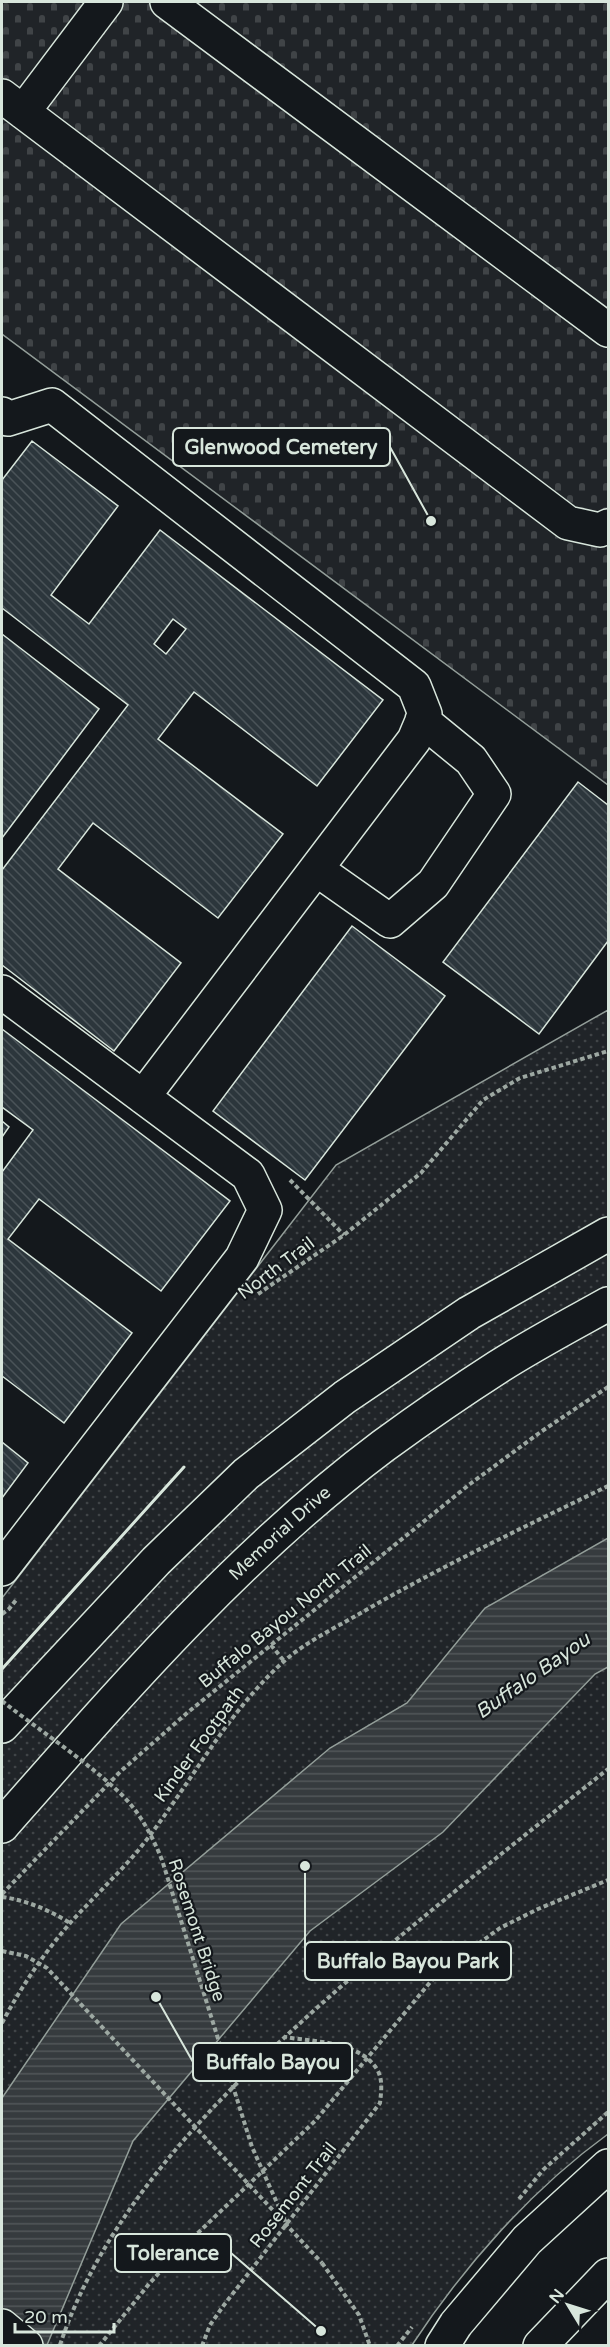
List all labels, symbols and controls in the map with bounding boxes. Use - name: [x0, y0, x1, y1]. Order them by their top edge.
- callout: Glenwood Cemetery: [173, 428, 390, 466]
- text: Glenwood Cemetery: [184, 436, 378, 460]
- street label: North Trail: [233, 1232, 319, 1304]
- street label: Memorial Drive: [224, 1481, 335, 1585]
- street label: Buffalo Bayou North Trail: [194, 1539, 376, 1693]
- water label: Buffalo Bayou: [471, 1627, 596, 1724]
- street label: Kinder Footpath: [149, 1681, 249, 1807]
- street label: Rosemont Bridge: [164, 1856, 230, 2004]
- callout: Buffalo Bayou Park: [305, 1942, 511, 1980]
- text: Buffalo Bayou Park: [317, 1950, 499, 1974]
- callout: Buffalo Bayou: [193, 2043, 352, 2081]
- text: Buffalo Bayou: [206, 2051, 340, 2075]
- street label: Rosemont Trail: [245, 2138, 341, 2252]
- callout: Tolerance: [115, 2234, 231, 2272]
- text: Tolerance: [126, 2242, 219, 2266]
- north arrow: [538, 2275, 598, 2335]
- text: N: [545, 2285, 569, 2308]
- scale bar: [15, 2296, 114, 2334]
- text: 20 m: [24, 2306, 68, 2328]

